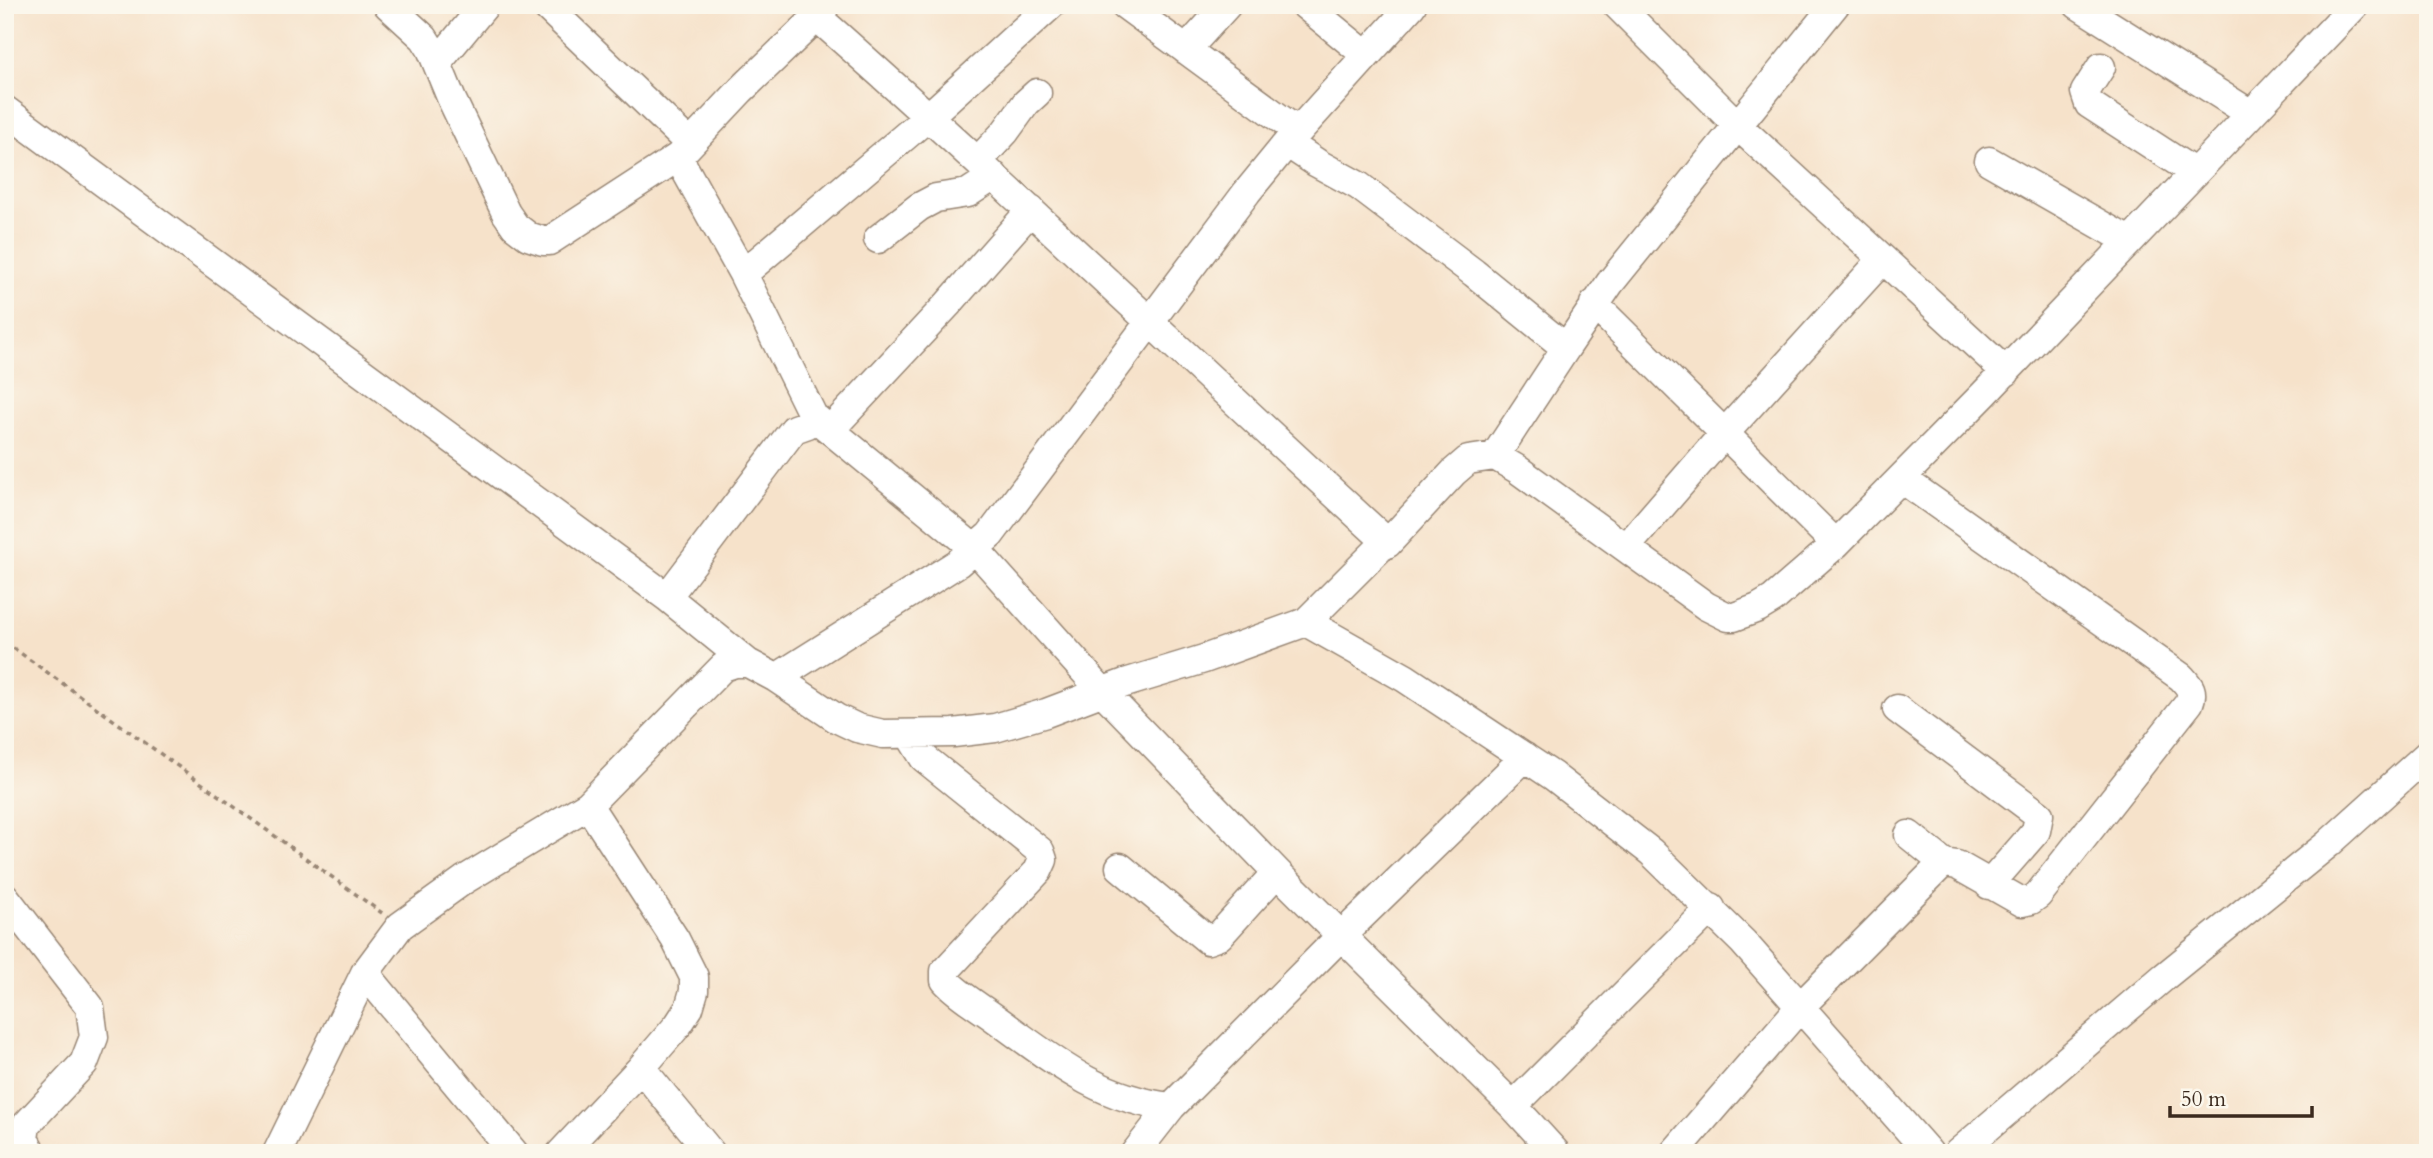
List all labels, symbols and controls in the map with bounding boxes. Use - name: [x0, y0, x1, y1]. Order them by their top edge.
- scale bar: [2170, 1074, 2312, 1118]
- text: 50 m: [2181, 1085, 2226, 1114]

